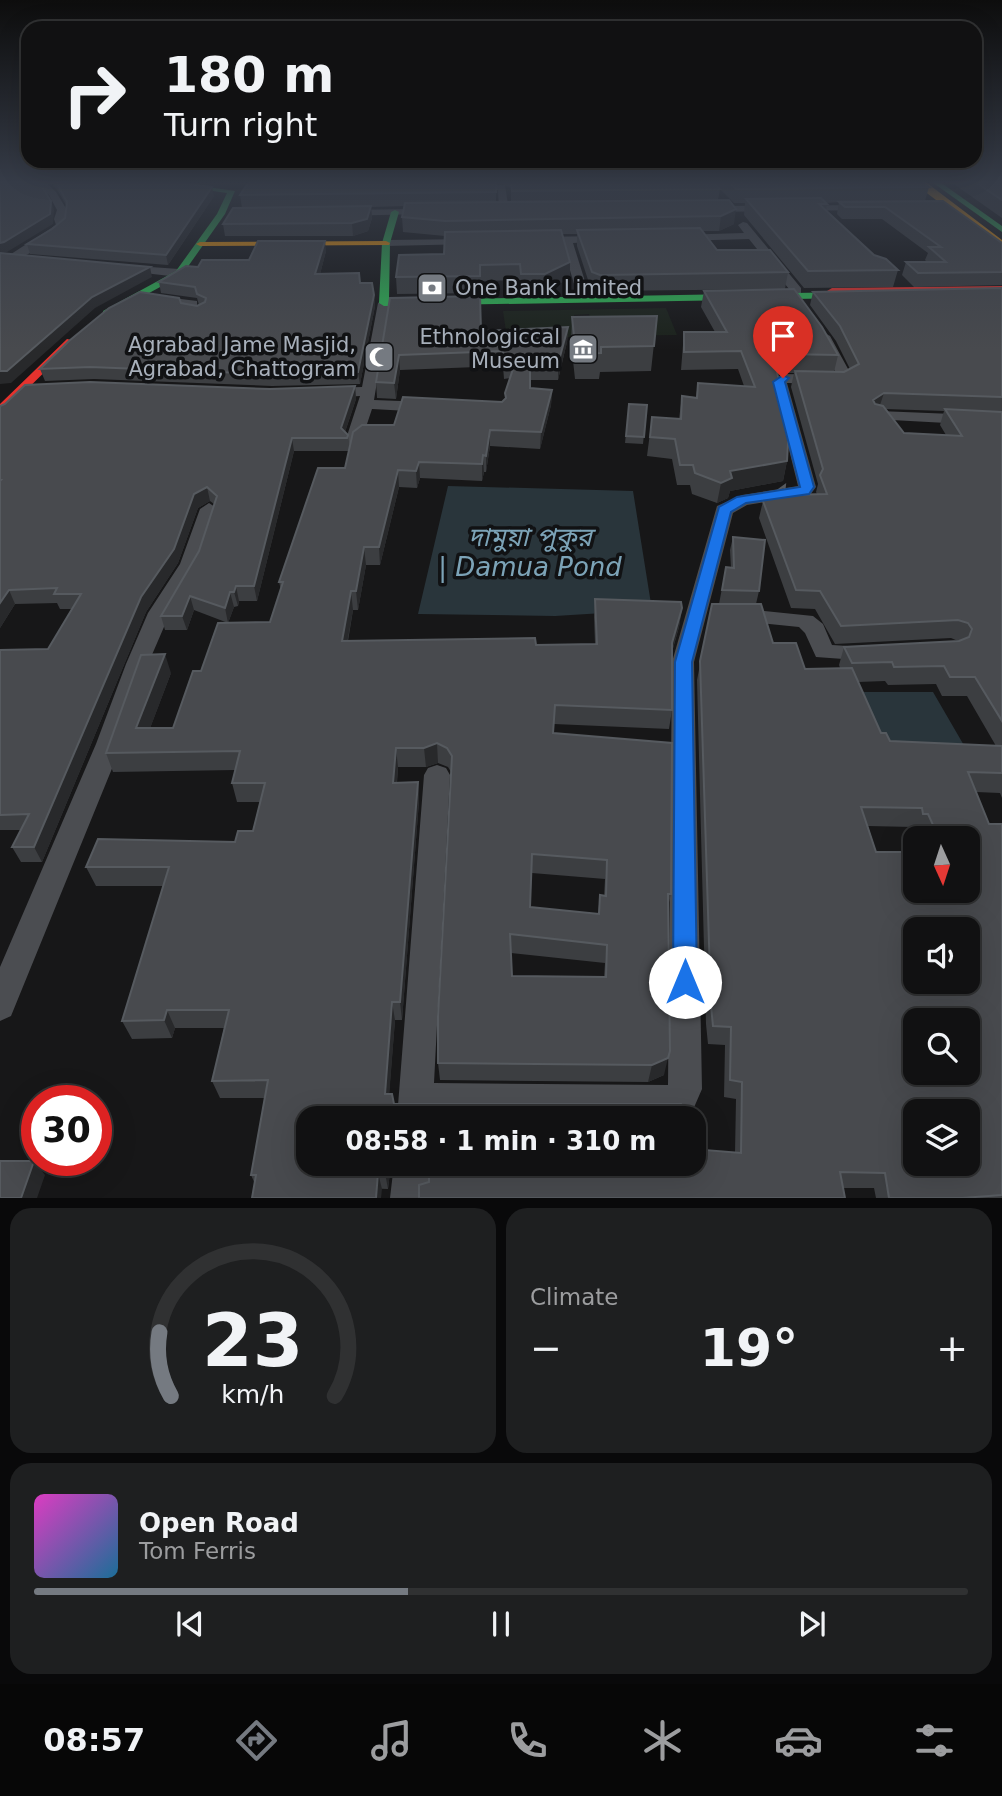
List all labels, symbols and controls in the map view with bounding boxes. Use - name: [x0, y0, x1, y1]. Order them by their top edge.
- text: 180 m: [164, 47, 334, 104]
- icon: right: [49, 49, 140, 140]
- text: Turn right: [164, 106, 317, 144]
- bank icon: One Bank Limited: [415, 271, 449, 305]
- place label: One Bank Limited: [455, 276, 642, 300]
- pin: [753, 306, 813, 378]
- icon: arrive: [764, 317, 802, 355]
- place label: Ethnologiccal Museum: [419, 325, 560, 373]
- museum icon: Ethnologiccal Museum: [566, 332, 600, 366]
- place label: Agrabad Jame Masjid, Agrabad, Chattogram: [128, 333, 356, 381]
- mosque icon: Agrabad Jame Masjid, Agrabad, Chattogram: [362, 340, 396, 374]
- water label: দামুয়া পুকুর | Damua Pond: [438, 522, 622, 583]
- north arrow: [903, 826, 980, 903]
- map controls: [903, 826, 980, 1176]
- button: sound: [903, 917, 980, 994]
- position arrow: [648, 945, 722, 1019]
- button: search: [903, 1008, 980, 1085]
- speed limit sign: 30: [21, 1085, 112, 1176]
- button: layers: [903, 1099, 980, 1176]
- text: 08:58 · 1 min · 310 m: [346, 1126, 656, 1156]
- text: Climate: [530, 1284, 619, 1310]
- text: 23: [202, 1299, 304, 1384]
- text: 19°: [700, 1318, 798, 1378]
- text: −: [530, 1326, 562, 1370]
- text: +: [936, 1326, 968, 1370]
- text: km/h: [221, 1380, 285, 1409]
- text: Open Road: [139, 1508, 299, 1538]
- text: Tom Ferris: [139, 1538, 256, 1564]
- icon: previous: [171, 1605, 209, 1643]
- icon: pause: [482, 1605, 520, 1643]
- icon: next: [793, 1605, 831, 1643]
- icon: directions: [232, 1716, 281, 1765]
- icon: music: [367, 1716, 416, 1765]
- icon: phone: [503, 1716, 552, 1765]
- icon: climate: [638, 1716, 687, 1765]
- icon: car: [774, 1716, 823, 1765]
- icon: filters: [910, 1716, 959, 1765]
- text: 08:57: [43, 1721, 145, 1759]

